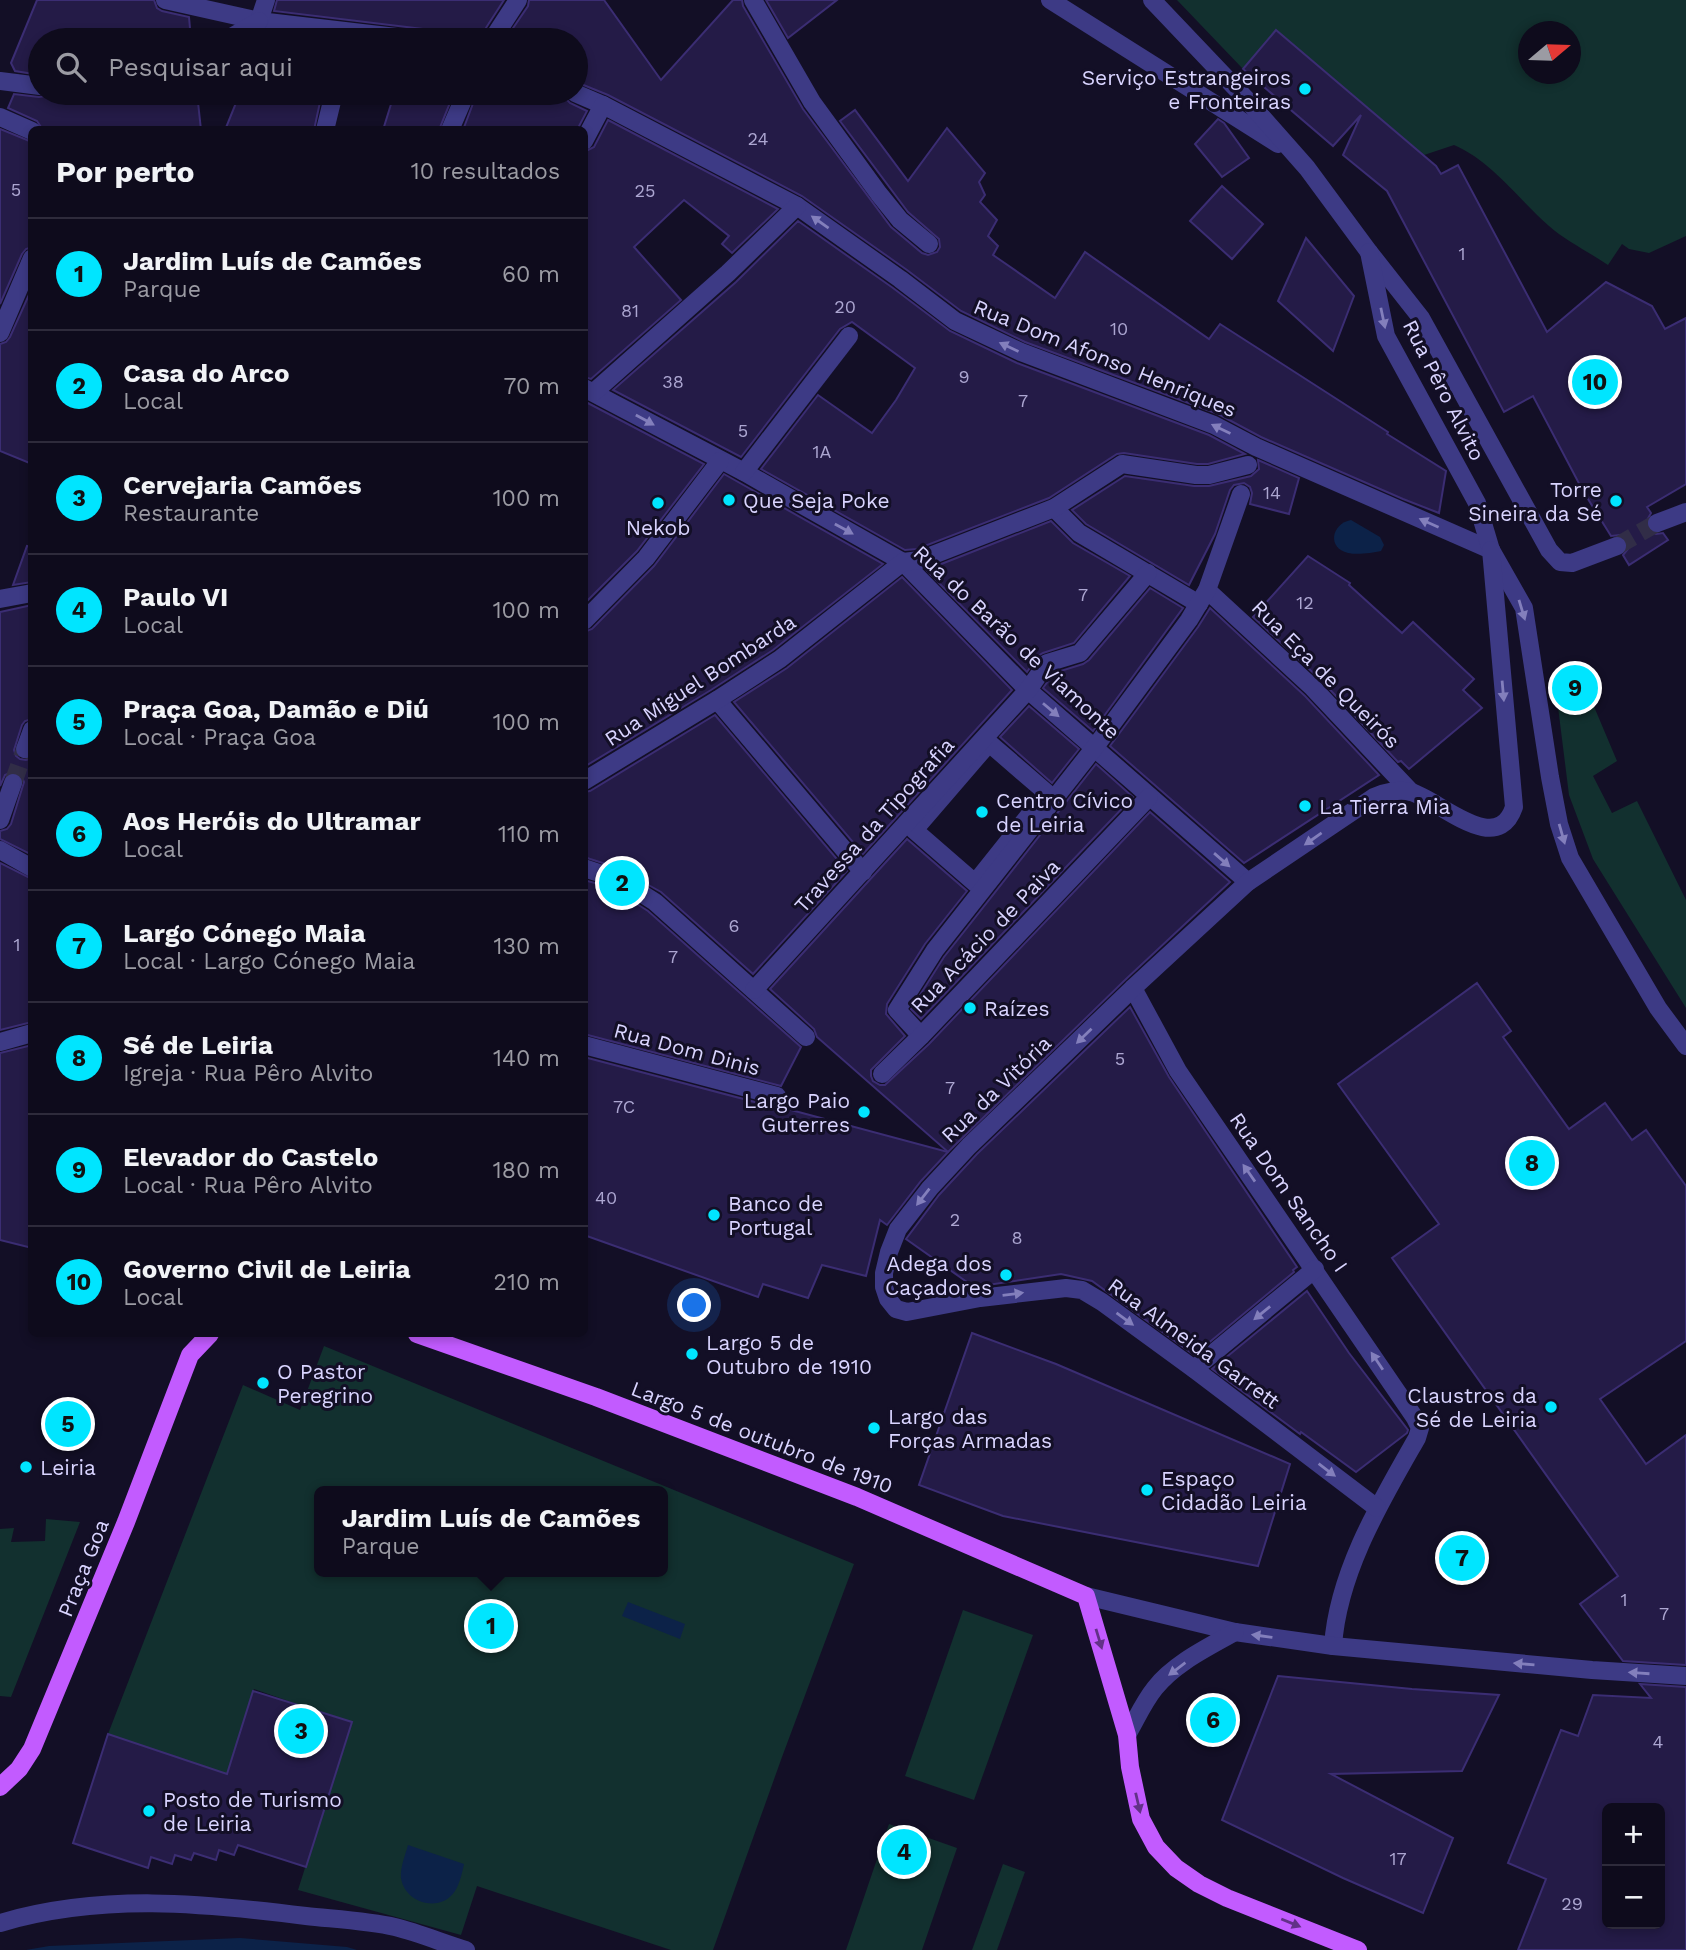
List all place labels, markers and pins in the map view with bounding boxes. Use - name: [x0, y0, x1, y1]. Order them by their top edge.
- place label: Serviço Estrangeiros e Fronteiras: [1082, 65, 1291, 114]
- marker: Serviço Estrangeiros e Fronteiras: [1297, 81, 1313, 97]
- pin: 10: [1572, 356, 1618, 408]
- place label: Torre Sineira da Sé: [1468, 477, 1602, 526]
- place label: Que Seja Poke: [743, 488, 890, 513]
- marker: Que Seja Poke: [721, 492, 737, 508]
- marker: Torre Sineira da Sé: [1608, 493, 1624, 509]
- marker: Nekob: [650, 495, 666, 511]
- place label: Nekob: [626, 515, 690, 540]
- pin: 9: [1552, 662, 1598, 714]
- place label: Centro Cívico de Leiria: [996, 788, 1133, 837]
- place label: La Tierra Mia: [1319, 794, 1451, 819]
- marker: La Tierra Mia: [1297, 798, 1313, 814]
- marker: Centro Cívico de Leiria: [974, 804, 990, 820]
- pin: 2: [599, 857, 645, 909]
- place label: Raízes: [984, 996, 1050, 1021]
- marker: Raízes: [962, 1000, 978, 1016]
- place label: Largo Paio Guterres: [744, 1088, 850, 1137]
- marker: Largo Paio Guterres: [856, 1104, 872, 1120]
- pin: 8: [1509, 1137, 1555, 1189]
- place label: Banco de Portugal: [728, 1191, 823, 1240]
- marker: Banco de Portugal: [706, 1207, 722, 1223]
- place label: Adega dos Caçadores: [885, 1251, 992, 1300]
- marker: Adega dos Caçadores: [998, 1267, 1014, 1283]
- place label: Largo 5 de Outubro de 1910: [706, 1330, 872, 1379]
- marker: Largo 5 de Outubro de 1910: [684, 1346, 700, 1362]
- place label: O Pastor Peregrino: [277, 1359, 373, 1408]
- marker: O Pastor Peregrino: [255, 1375, 271, 1391]
- place label: Claustros da Sé de Leiria: [1407, 1383, 1537, 1432]
- pin: 5: [45, 1398, 91, 1450]
- marker: Claustros da Sé de Leiria: [1543, 1399, 1559, 1415]
- place label: Largo das Forças Armadas: [888, 1404, 1052, 1453]
- marker: Largo das Forças Armadas: [866, 1420, 882, 1436]
- place label: Leiria: [40, 1455, 96, 1480]
- marker: Leiria: [18, 1459, 34, 1475]
- place label: Espaço Cidadão Leiria: [1161, 1466, 1307, 1515]
- marker: Espaço Cidadão Leiria: [1139, 1482, 1155, 1498]
- pin: 7: [1439, 1532, 1485, 1584]
- pin: 1: [468, 1600, 514, 1652]
- pin: 6: [1190, 1694, 1236, 1746]
- pin: 3: [278, 1705, 324, 1757]
- place label: Posto de Turismo de Leiria: [163, 1787, 342, 1836]
- marker: Posto de Turismo de Leiria: [141, 1803, 157, 1819]
- pin: 4: [881, 1826, 927, 1878]

